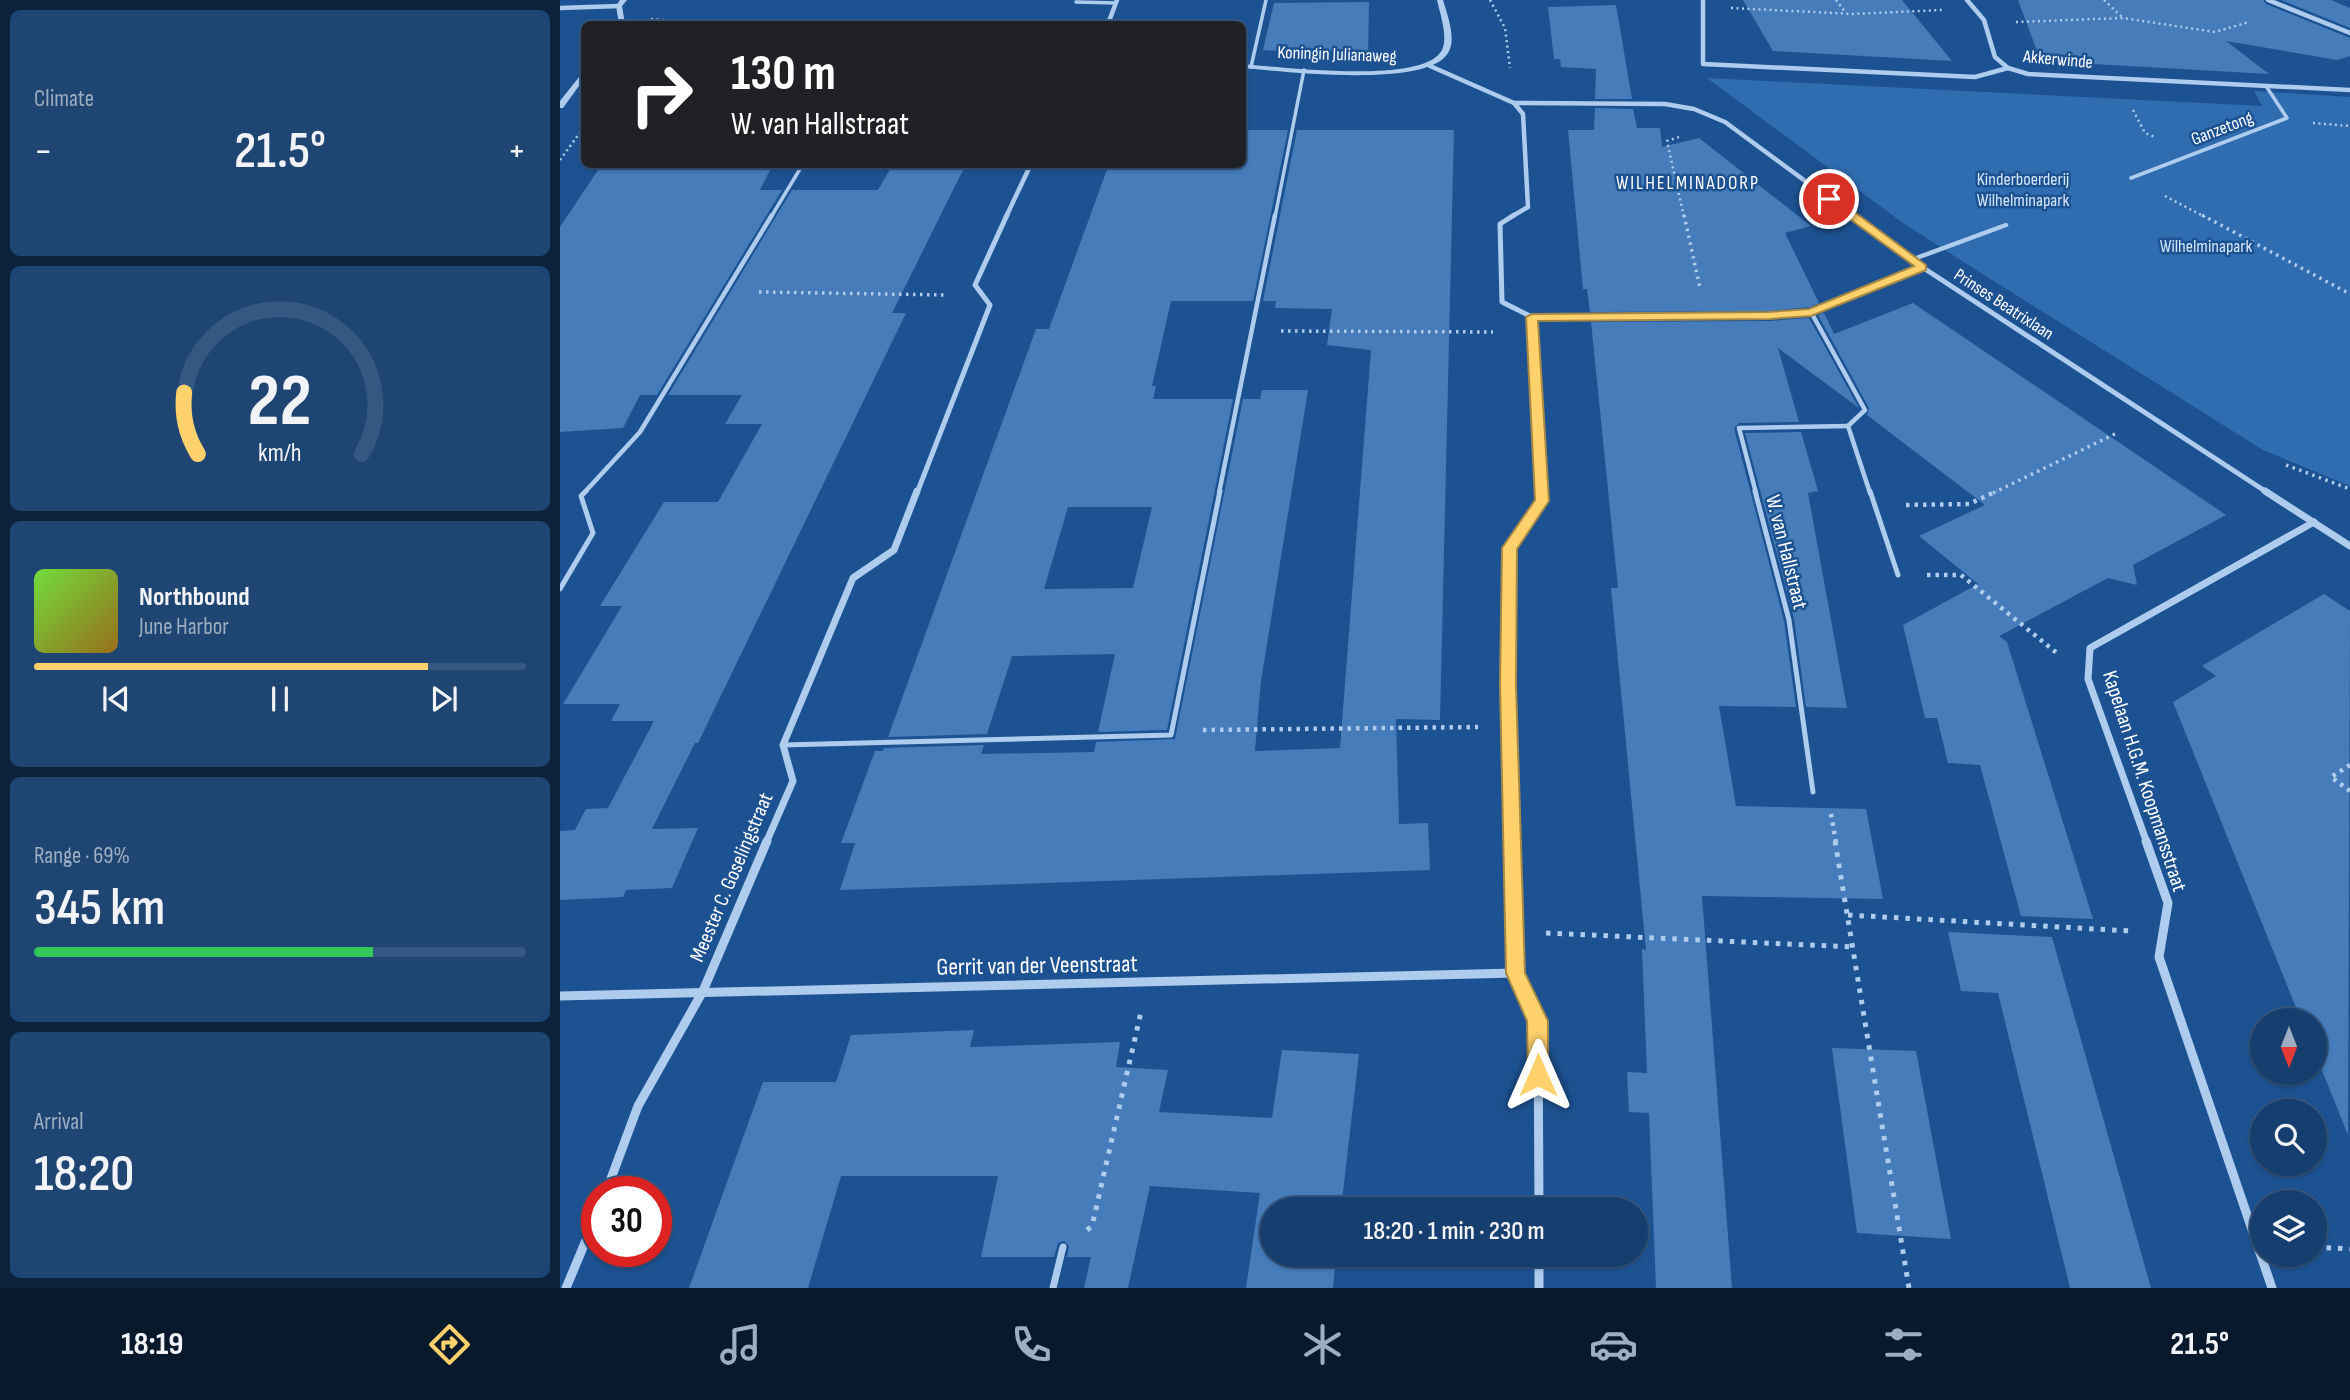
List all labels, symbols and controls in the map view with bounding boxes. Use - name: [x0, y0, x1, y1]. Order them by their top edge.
- street label: Koningin Julianaweg: [1277, 42, 1397, 67]
- text: 130 m: [731, 45, 836, 104]
- street label: Akkerwinde: [2021, 46, 2094, 73]
- icon: right: [616, 49, 707, 140]
- text: Climate: [34, 85, 94, 113]
- text: W. van Hallstraat: [731, 105, 909, 144]
- street label: Ganzetong: [2188, 107, 2256, 150]
- text: 21.5°: [234, 120, 326, 183]
- text: −: [34, 129, 53, 174]
- text: +: [507, 129, 526, 174]
- pin: [1799, 169, 1859, 229]
- park label: Kinderboerderij Wilhelminapark: [1977, 169, 2069, 211]
- district label: WILHELMINADORP: [1616, 172, 1760, 195]
- icon: arrive: [1810, 180, 1848, 218]
- park label: Wilhelminapark: [2160, 236, 2252, 257]
- street label: Prinses Beatrixlaan: [1950, 264, 2058, 344]
- text: 22: [248, 359, 312, 447]
- text: km/h: [258, 438, 302, 469]
- street label: W. van Hallstraat: [1760, 492, 1813, 612]
- text: Northbound: [139, 582, 250, 613]
- text: June Harbor: [139, 613, 229, 641]
- street label: Kapelaan H.G.M. Koopmansstraat: [2097, 668, 2192, 895]
- icon: previous: [97, 680, 135, 718]
- icon: pause: [261, 680, 299, 718]
- icon: next: [425, 680, 463, 718]
- street label: Meester C. Goselingstraat: [685, 789, 778, 966]
- text: Range · 69%: [34, 842, 130, 870]
- text: 345 km: [34, 877, 165, 940]
- street label: Gerrit van der Veenstraat: [936, 949, 1138, 982]
- north arrow: [2250, 1008, 2328, 1085]
- map controls: [2250, 1008, 2327, 1267]
- position arrow: [1501, 1038, 1575, 1112]
- button: search: [2250, 1099, 2327, 1176]
- text: Arrival: [34, 1108, 83, 1136]
- text: 18:20: [34, 1143, 134, 1206]
- speed limit sign: 30: [581, 1176, 672, 1267]
- button: layers: [2250, 1190, 2327, 1267]
- text: 18:20 · 1 min · 230 m: [1364, 1216, 1544, 1247]
- icon: directions: [425, 1320, 474, 1369]
- icon: music: [716, 1320, 765, 1369]
- icon: phone: [1007, 1320, 1056, 1369]
- icon: climate: [1298, 1320, 1347, 1369]
- icon: car: [1589, 1320, 1638, 1369]
- icon: filters: [1879, 1320, 1928, 1369]
- text: 18:19: [121, 1325, 183, 1364]
- text: 21.5°: [2170, 1325, 2229, 1364]

